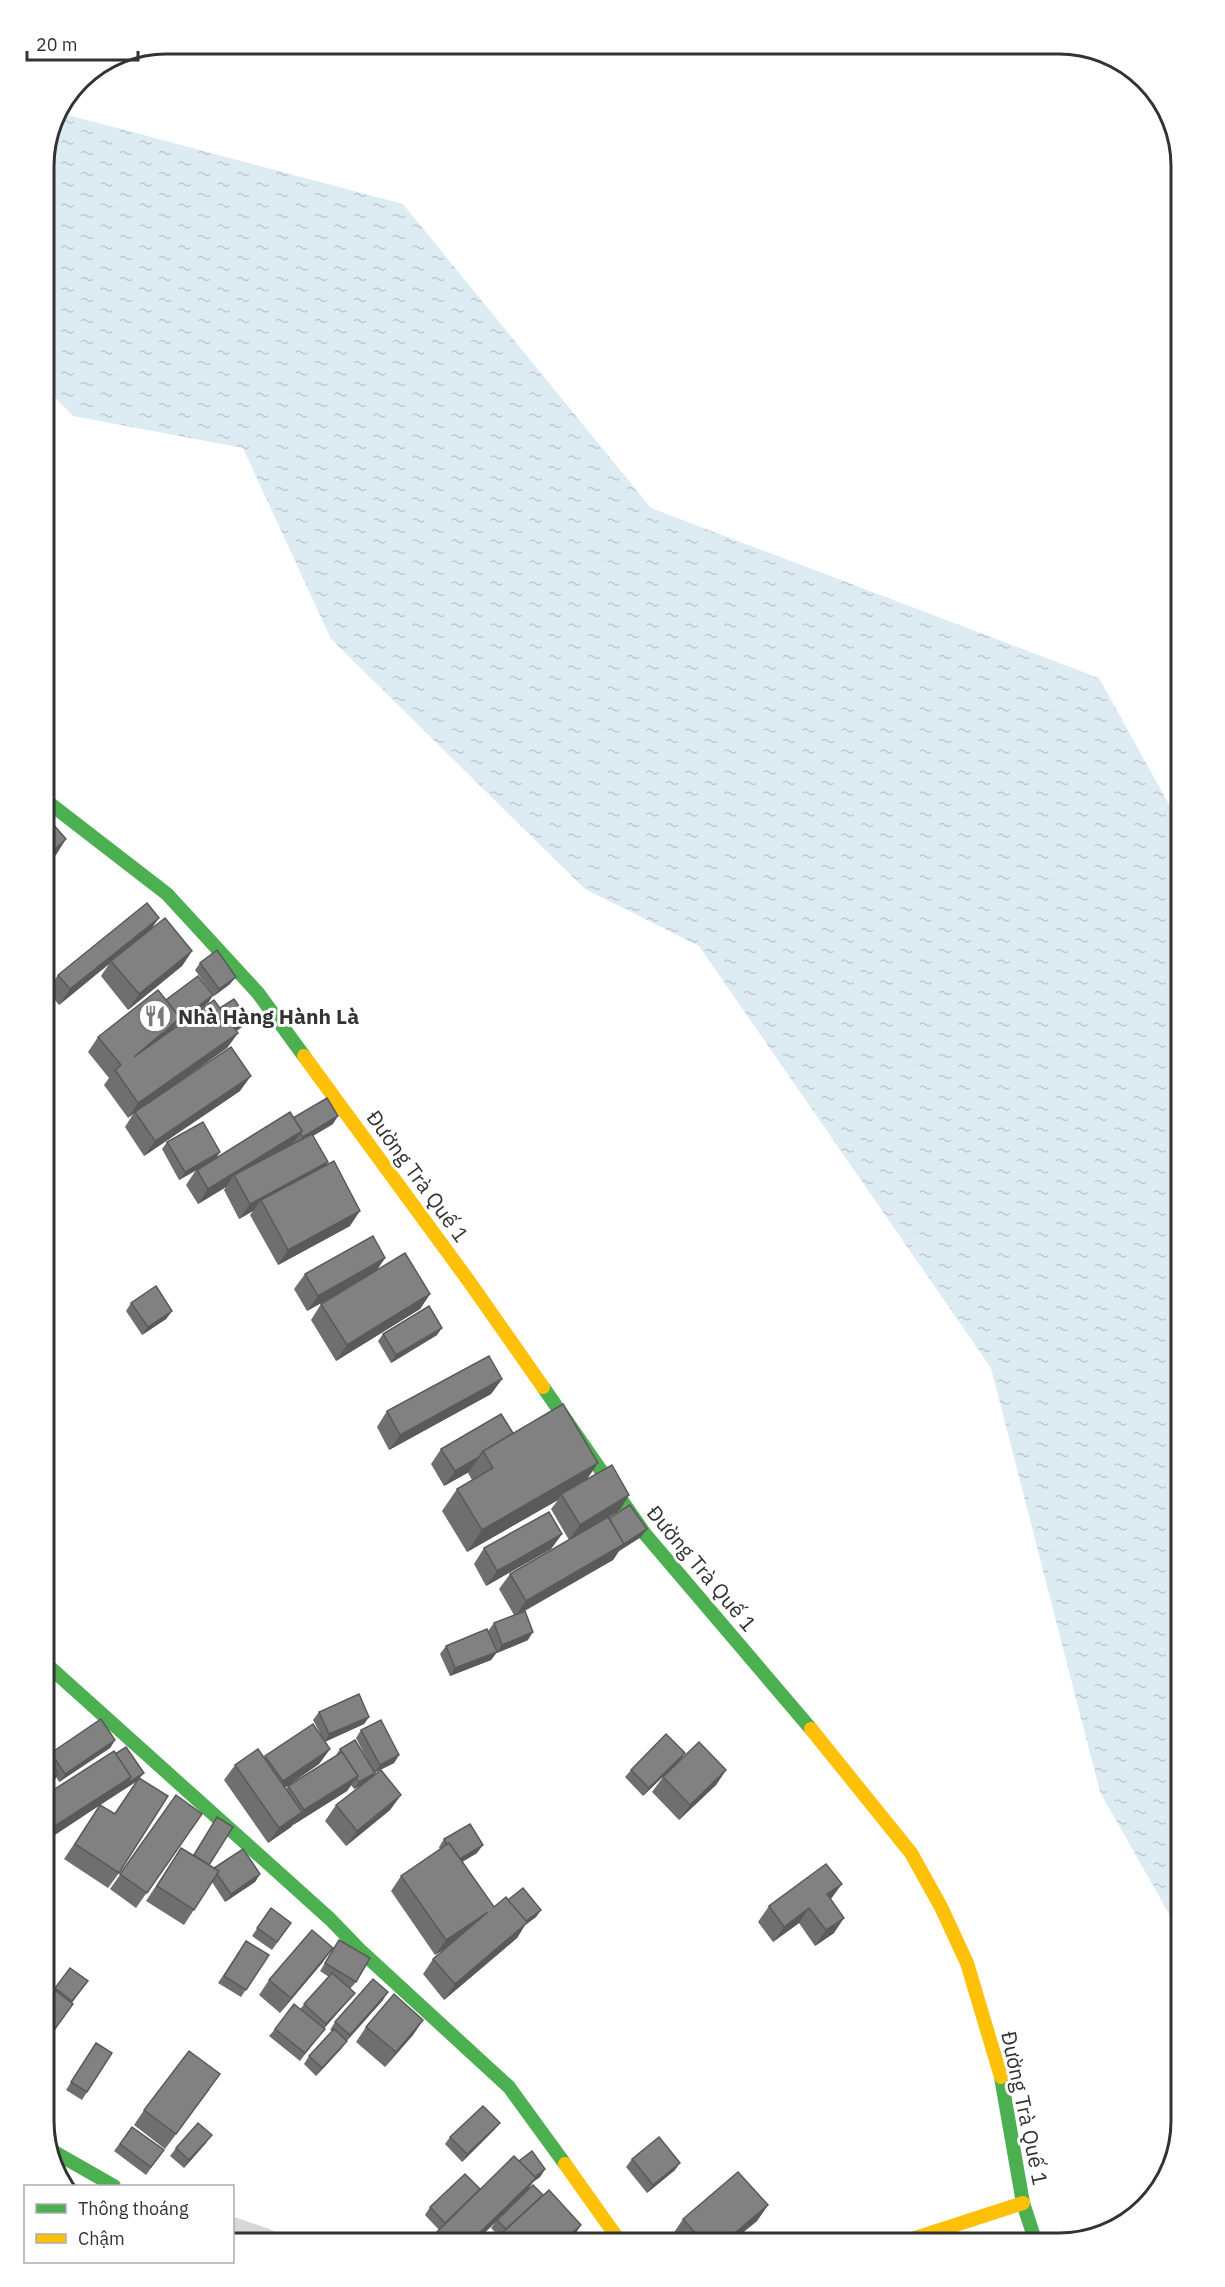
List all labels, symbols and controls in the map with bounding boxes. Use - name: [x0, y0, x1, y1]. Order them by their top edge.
- scale bar: [27, 24, 138, 62]
- text: 20 m: [36, 33, 78, 56]
- restaurant icon: Nhà Hàng Hành Là: [137, 998, 173, 1034]
- place label: Nhà Hàng Hành Là: [178, 1002, 359, 1030]
- street label: Đường Trà Quế 1: [361, 1104, 475, 1248]
- street label: Đường Trà Quế 1: [641, 1499, 763, 1637]
- street label: Đường Trà Quế 1: [995, 2029, 1055, 2187]
- legend: [24, 2185, 234, 2263]
- text: Thông thoáng: [78, 2197, 189, 2220]
- text: Chậm: [78, 2227, 125, 2250]

